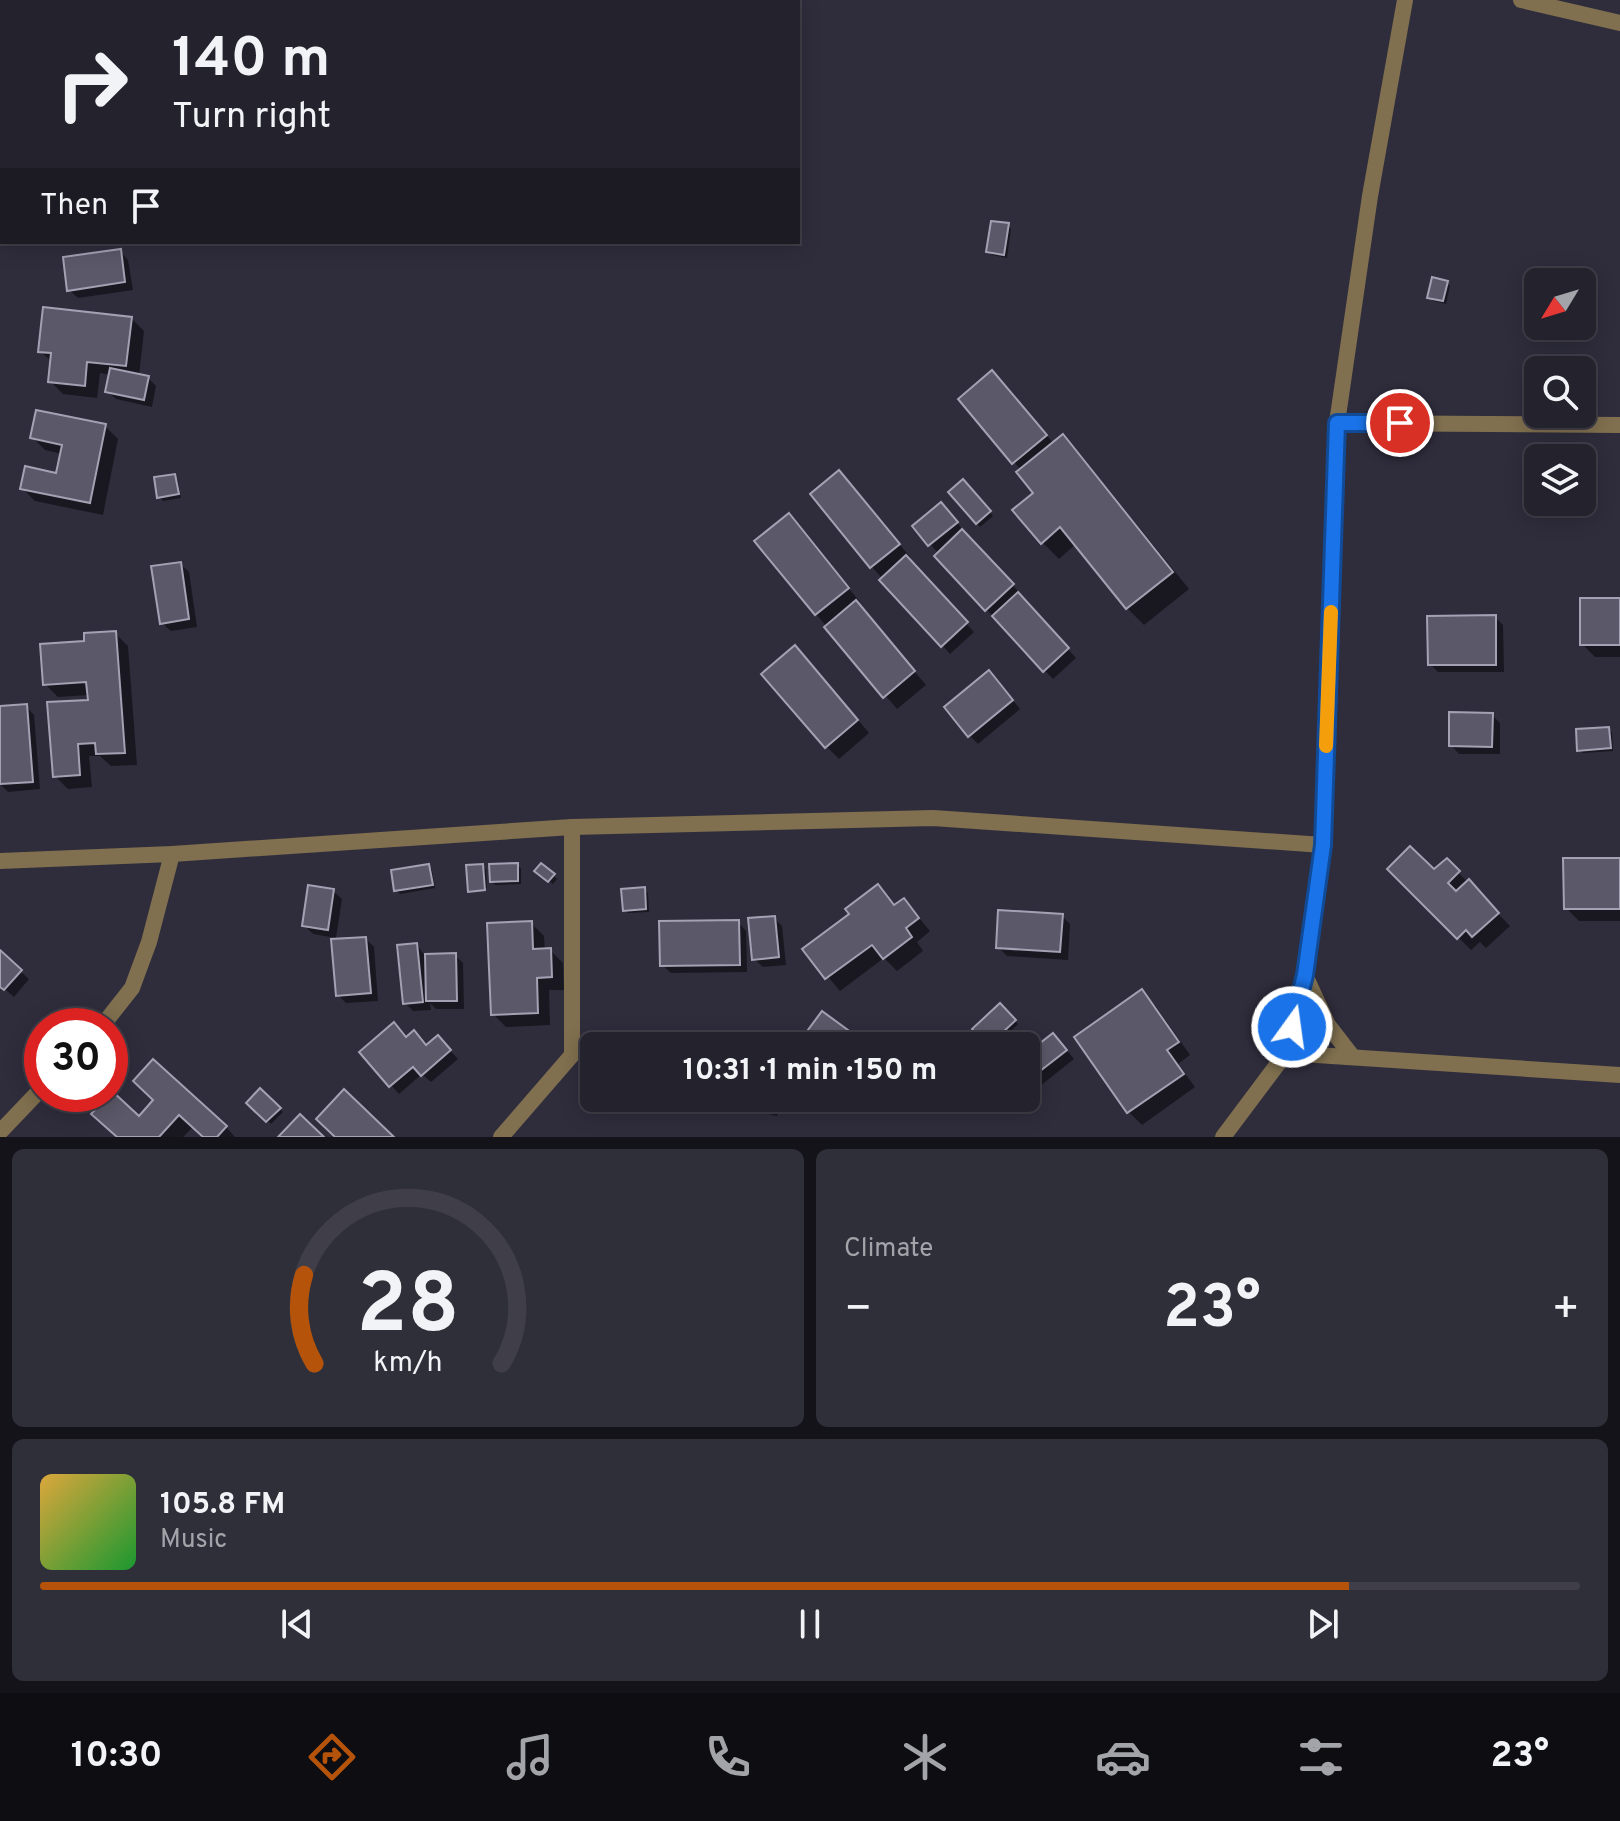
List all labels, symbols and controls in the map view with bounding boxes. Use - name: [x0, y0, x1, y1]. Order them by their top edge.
- text: 140 m: [172, 26, 330, 96]
- icon: right: [40, 32, 144, 136]
- text: Turn right: [172, 95, 331, 141]
- icon: arrive: [124, 184, 168, 228]
- text: Then: [40, 188, 108, 225]
- north arrow: [1524, 268, 1596, 340]
- map controls: [1524, 268, 1596, 516]
- button: search: [1524, 356, 1596, 428]
- pin: [1366, 389, 1434, 457]
- icon: arrive: [1378, 401, 1422, 445]
- button: layers: [1524, 444, 1596, 516]
- position arrow: [1250, 985, 1334, 1069]
- speed limit sign: 30: [24, 1008, 128, 1112]
- text: 10:31 · 1 min · 150 m: [683, 1053, 937, 1090]
- text: Climate: [844, 1233, 933, 1266]
- text: 28: [356, 1257, 460, 1362]
- text: 23°: [1163, 1273, 1261, 1349]
- text: −: [844, 1283, 872, 1339]
- text: +: [1552, 1283, 1580, 1339]
- text: km/h: [373, 1346, 443, 1382]
- text: 105.8 FM: [160, 1487, 285, 1524]
- text: Music: [160, 1524, 227, 1557]
- icon: previous: [275, 1602, 319, 1646]
- icon: pause: [788, 1602, 832, 1646]
- icon: next: [1301, 1602, 1345, 1646]
- icon: directions: [304, 1729, 360, 1785]
- icon: music: [502, 1729, 558, 1785]
- icon: phone: [700, 1729, 756, 1785]
- icon: climate: [897, 1729, 953, 1785]
- icon: car: [1095, 1729, 1151, 1785]
- icon: filters: [1293, 1729, 1349, 1785]
- text: 10:30: [71, 1734, 162, 1780]
- text: 23°: [1491, 1734, 1549, 1780]

